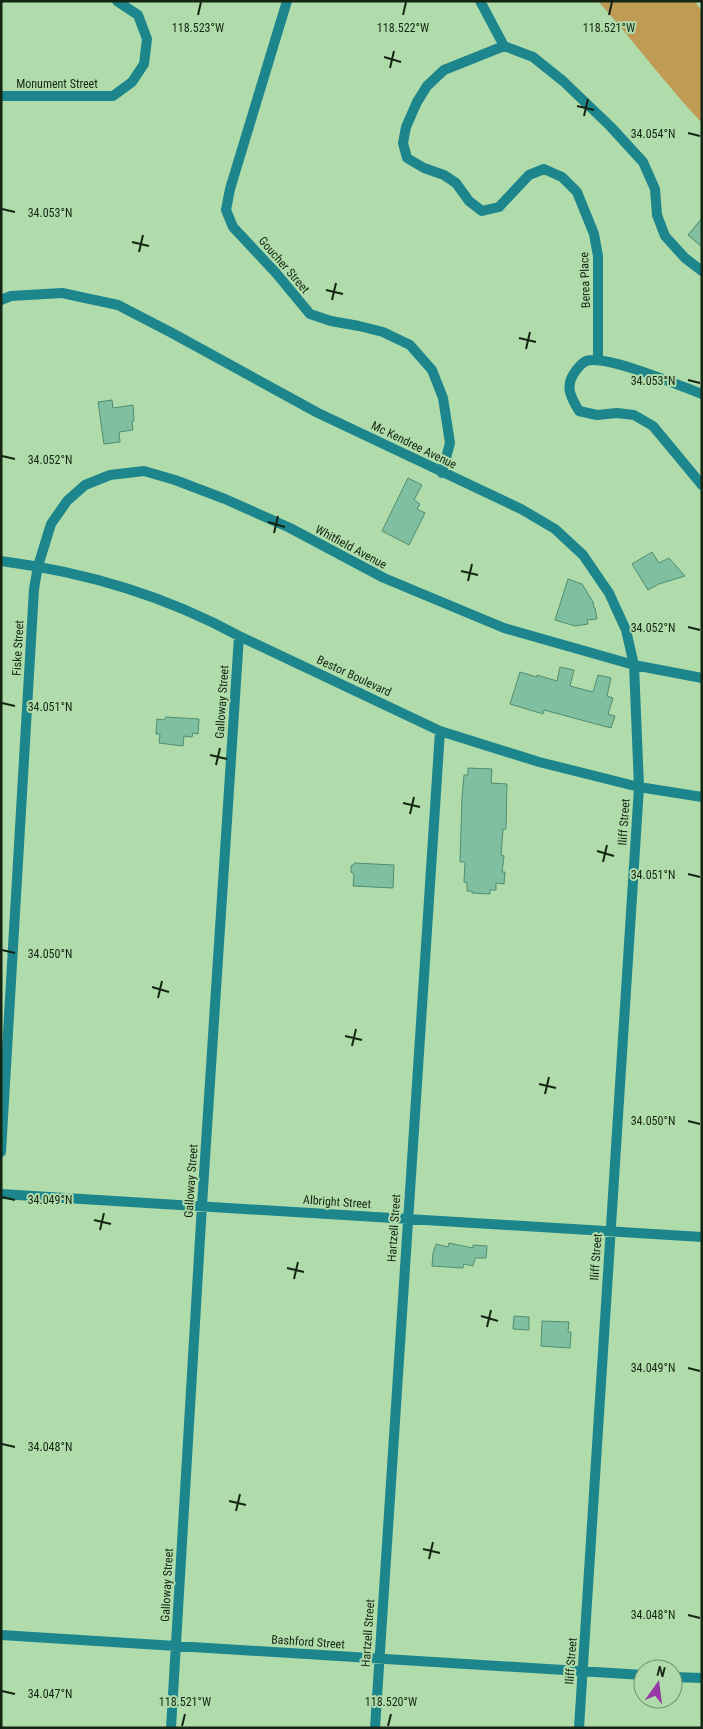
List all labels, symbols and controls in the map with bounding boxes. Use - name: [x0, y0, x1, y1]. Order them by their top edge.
- text: 118.523°W: [172, 21, 224, 35]
- text: 118.522°W: [377, 21, 429, 35]
- text: 118.521°W: [583, 21, 635, 35]
- street label: Monument Street: [16, 77, 98, 91]
- text: 34.054°N: [631, 127, 675, 141]
- text: 34.053°N: [28, 206, 72, 220]
- street label: Goucher Street: [256, 234, 313, 296]
- street label: Berea Place: [577, 251, 593, 308]
- text: 34.053°N: [631, 374, 675, 388]
- street label: Mc Kendree Avenue: [369, 418, 459, 472]
- text: 34.052°N: [28, 453, 72, 467]
- street label: Whitfield Avenue: [313, 522, 389, 572]
- street label: Fiske Street: [10, 619, 26, 676]
- text: 34.052°N: [631, 621, 675, 635]
- street label: Bestor Boulevard: [315, 653, 393, 699]
- street label: Galloway Street: [212, 664, 232, 739]
- text: 34.051°N: [28, 700, 72, 714]
- street label: Iliff Street: [615, 798, 633, 846]
- text: 34.051°N: [631, 868, 675, 882]
- text: 34.050°N: [28, 947, 72, 961]
- text: 34.050°N: [631, 1114, 675, 1128]
- street label: Galloway Street: [181, 1143, 201, 1218]
- text: 34.049°N: [28, 1193, 72, 1207]
- street label: Albright Street: [303, 1193, 372, 1211]
- street label: Hartzell Street: [385, 1193, 403, 1262]
- street label: Iliff Street: [587, 1233, 605, 1281]
- text: 34.049°N: [631, 1361, 675, 1375]
- text: 34.048°N: [28, 1440, 72, 1454]
- street label: Galloway Street: [158, 1547, 176, 1622]
- street label: Hartzell Street: [359, 1598, 377, 1667]
- text: 34.048°N: [631, 1608, 675, 1622]
- street label: Bashford Street: [271, 1632, 346, 1652]
- street label: Iliff Street: [562, 1637, 580, 1685]
- north arrow: [633, 1659, 683, 1709]
- text: N: [655, 1663, 667, 1680]
- text: 34.047°N: [28, 1687, 72, 1701]
- text: 118.521°W: [159, 1695, 211, 1709]
- text: 118.520°W: [365, 1695, 417, 1709]

